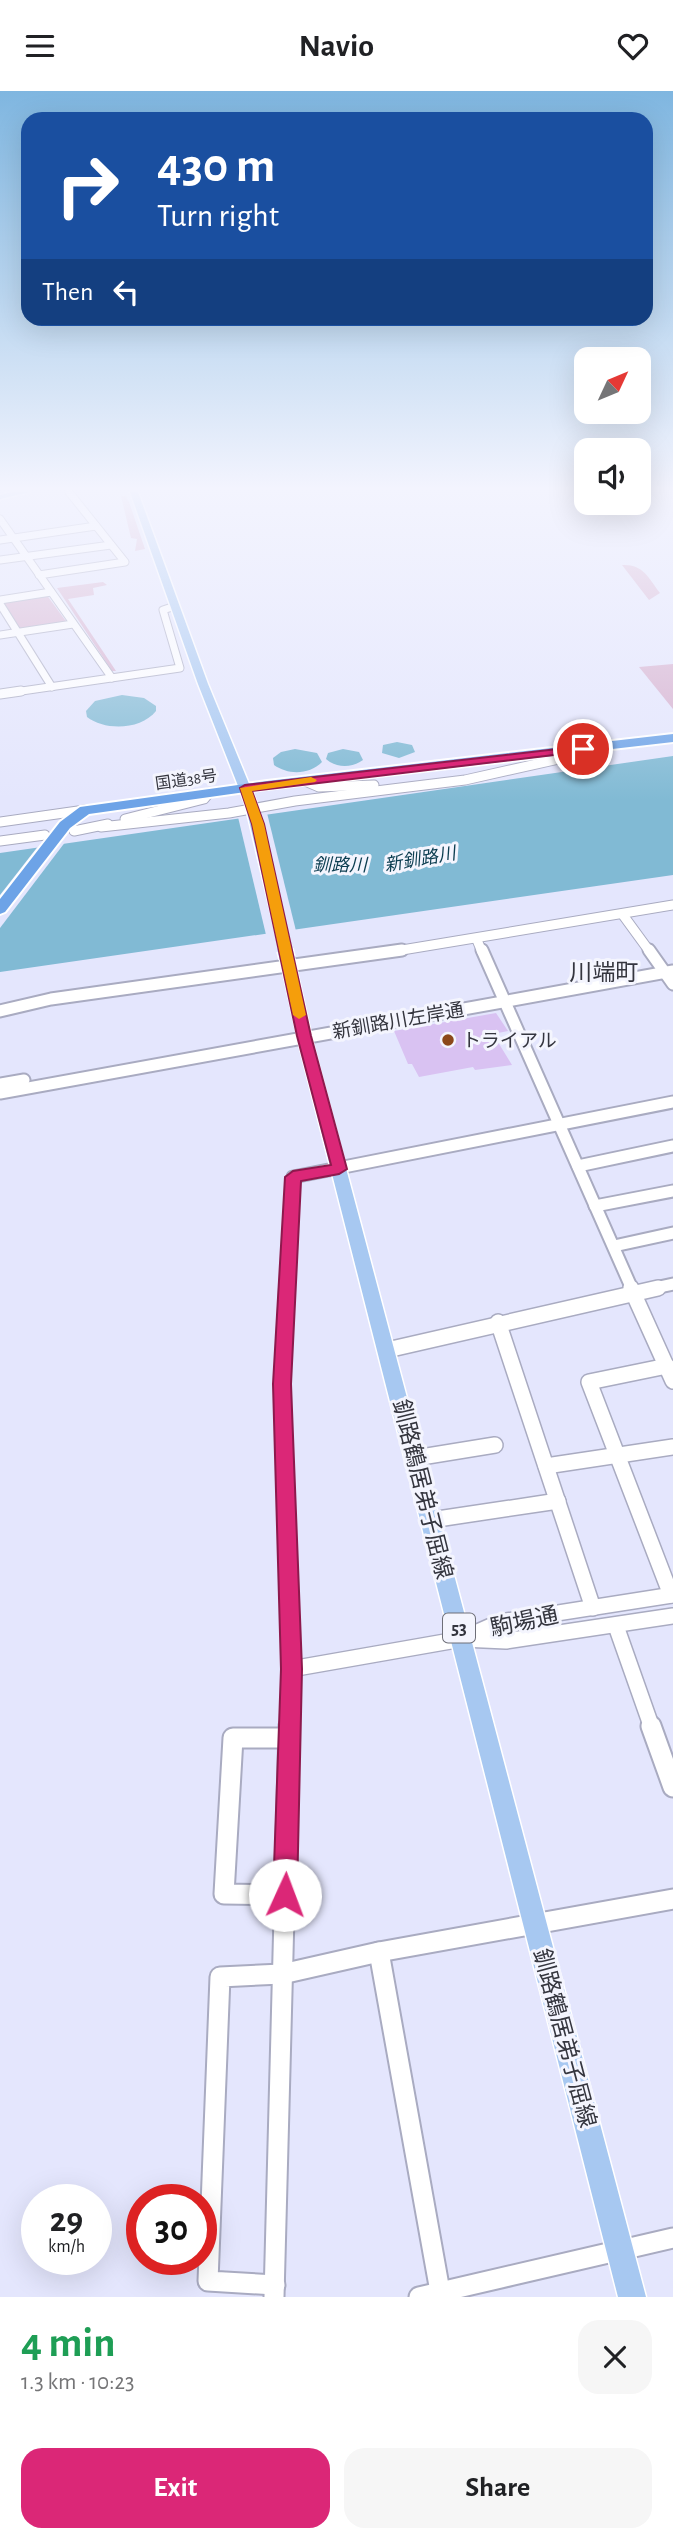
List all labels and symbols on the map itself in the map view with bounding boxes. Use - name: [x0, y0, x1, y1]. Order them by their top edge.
- north arrow: [574, 347, 651, 423]
- pin: [553, 719, 613, 779]
- street label: 国道38号: [154, 767, 218, 792]
- water label: 新釧路川: [383, 843, 459, 875]
- water label: 釧路川: [313, 855, 369, 875]
- district label: 川端町: [570, 960, 639, 985]
- street label: 新釧路川左岸通: [331, 1000, 465, 1042]
- marker: トライアル: [440, 1032, 456, 1048]
- place label: トライアル: [462, 1032, 557, 1051]
- street label: 釧路鶴居弟子屈線: [388, 1397, 457, 1581]
- street label: 駒場通: [488, 1602, 560, 1641]
- road number: 53: [443, 1613, 475, 1643]
- position arrow: [248, 1858, 322, 1932]
- street label: 釧路鶴居弟子屈線: [529, 1946, 600, 2130]
- speed limit sign: 30: [126, 2184, 217, 2275]

